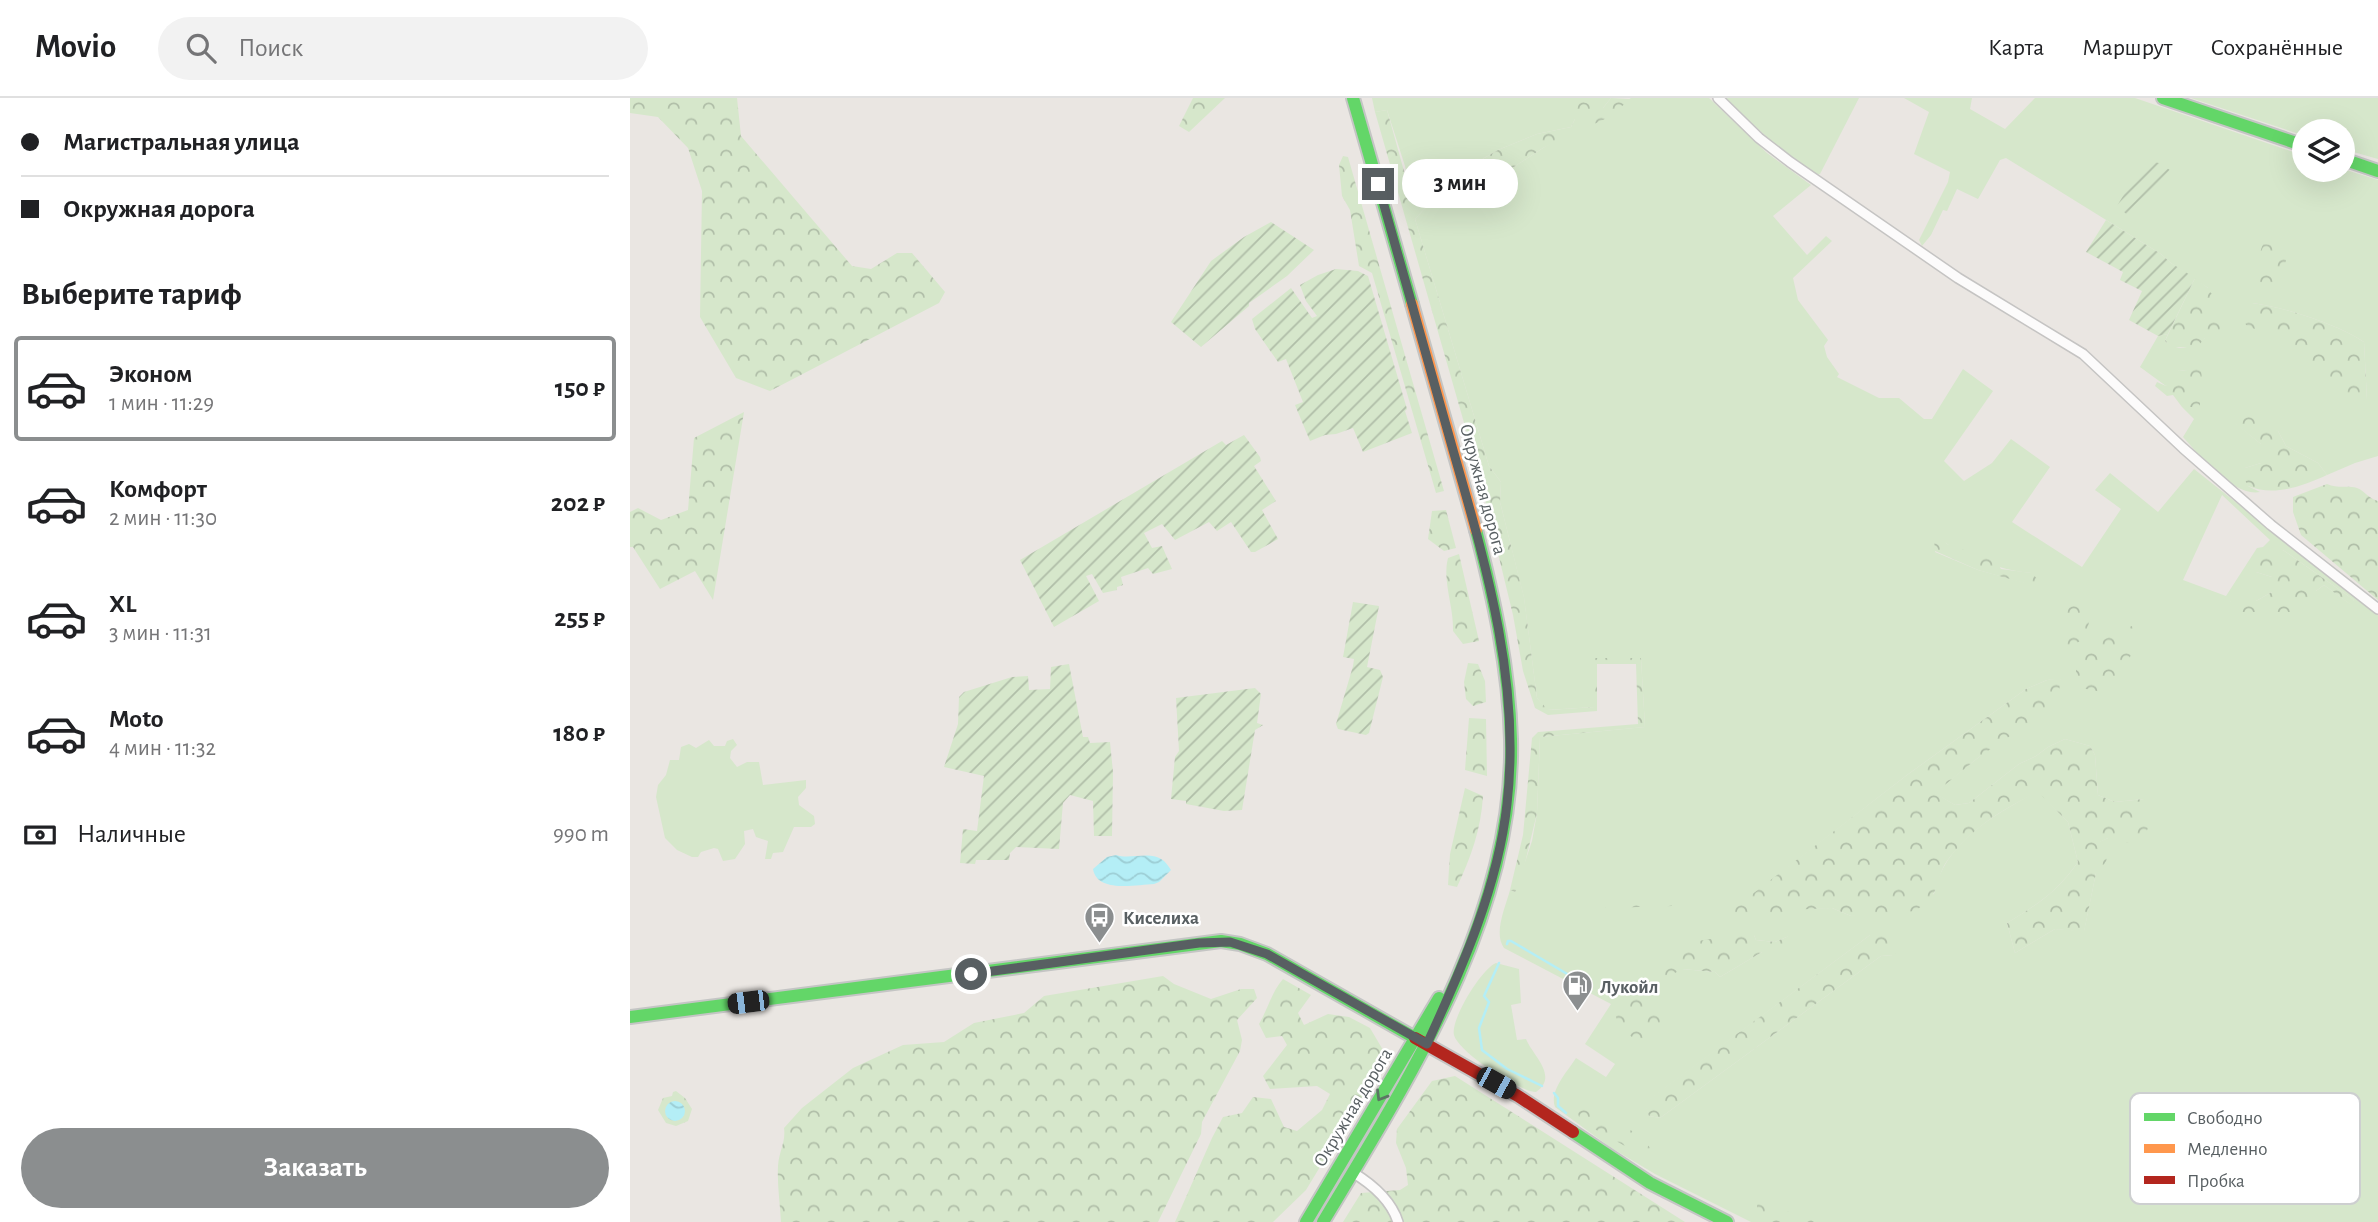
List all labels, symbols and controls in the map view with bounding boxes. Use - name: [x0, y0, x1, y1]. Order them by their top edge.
- search box: [158, 17, 648, 80]
- icon: search: [182, 29, 220, 67]
- text: Movio: [35, 31, 116, 64]
- text: Поиск: [238, 35, 303, 61]
- text: Карта: [1988, 36, 2044, 60]
- text: Маршрут: [2082, 36, 2172, 60]
- text: Сохранённые: [2210, 36, 2343, 60]
- map controls: [2292, 119, 2355, 182]
- button: layers: [2292, 119, 2355, 182]
- text: Магистральная улица: [63, 129, 300, 155]
- callout: 3 мин: [1402, 160, 1518, 208]
- route end: [1362, 168, 1394, 200]
- text: 3 мин: [1434, 172, 1486, 195]
- text: Окружная дорога: [63, 196, 255, 222]
- text: Выберите тариф: [21, 278, 242, 310]
- icon: car: [25, 357, 88, 420]
- text: Эконом: [109, 361, 192, 387]
- text: 150 ₽: [555, 375, 605, 401]
- text: 1 мин · 11:29: [109, 392, 214, 415]
- street label: Окружная дорога: [1456, 422, 1509, 557]
- icon: car: [25, 472, 88, 535]
- text: Комфорт: [109, 476, 207, 502]
- text: 202 ₽: [551, 490, 605, 516]
- text: 2 мин · 11:30: [109, 507, 217, 530]
- icon: car: [25, 587, 88, 650]
- text: XL: [109, 591, 136, 617]
- text: 255 ₽: [554, 605, 605, 631]
- text: 3 мин · 11:31: [109, 622, 212, 645]
- icon: car: [25, 702, 88, 765]
- text: Moto: [109, 706, 164, 732]
- text: 180 ₽: [553, 720, 605, 746]
- text: 4 мин · 11:32: [109, 737, 216, 760]
- icon: cash: [21, 816, 59, 854]
- text: Наличные: [77, 821, 186, 847]
- text: 990 m: [553, 823, 609, 846]
- bus stop icon: Киселиха: [1083, 900, 1117, 944]
- place label: Киселиха: [1123, 909, 1199, 928]
- route start: [955, 958, 987, 990]
- fuel station icon: Лукойл: [1560, 969, 1594, 1013]
- place label: Лукойл: [1600, 978, 1658, 997]
- car: [726, 989, 771, 1015]
- street label: Окружная дорога: [1310, 1045, 1396, 1170]
- car: [1473, 1064, 1520, 1102]
- one-way arrow: [1376, 1089, 1389, 1102]
- legend: [2130, 1093, 2360, 1204]
- text: Свободно: [2187, 1109, 2263, 1128]
- button: Заказать: [21, 1128, 609, 1208]
- text: Медленно: [2187, 1140, 2267, 1159]
- text: Пробка: [2187, 1172, 2245, 1191]

